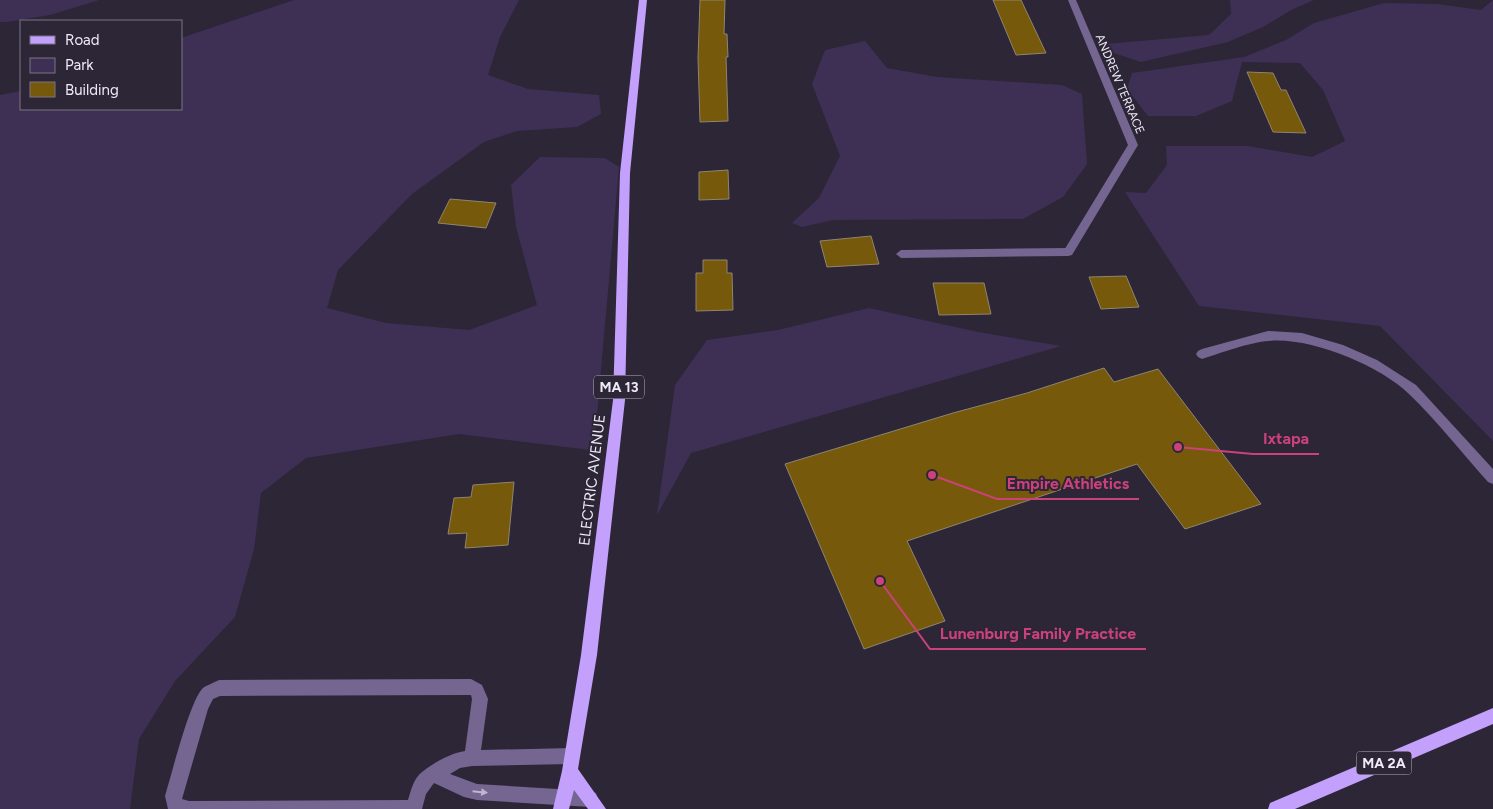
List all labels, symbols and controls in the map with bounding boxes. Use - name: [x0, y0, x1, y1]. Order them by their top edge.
- legend: [20, 20, 182, 110]
- text: Road: [65, 31, 100, 49]
- street label: ANDREW TERRACE: [1093, 32, 1147, 136]
- text: Park: [65, 56, 94, 74]
- text: Building: [65, 81, 119, 99]
- road number: MA 13: [594, 376, 644, 398]
- street label: ELECTRIC AVENUE: [575, 413, 609, 547]
- callout: Ixtapa: [1253, 423, 1319, 454]
- text: Ixtapa: [1263, 429, 1309, 448]
- callout: Empire Athletics: [997, 468, 1139, 499]
- text: Empire Athletics: [1007, 474, 1130, 493]
- callout: Lunenburg Family Practice: [930, 618, 1146, 649]
- text: Lunenburg Family Practice: [940, 624, 1136, 643]
- road number: MA 2A: [1356, 751, 1412, 774]
- one-way arrow: [472, 788, 488, 796]

